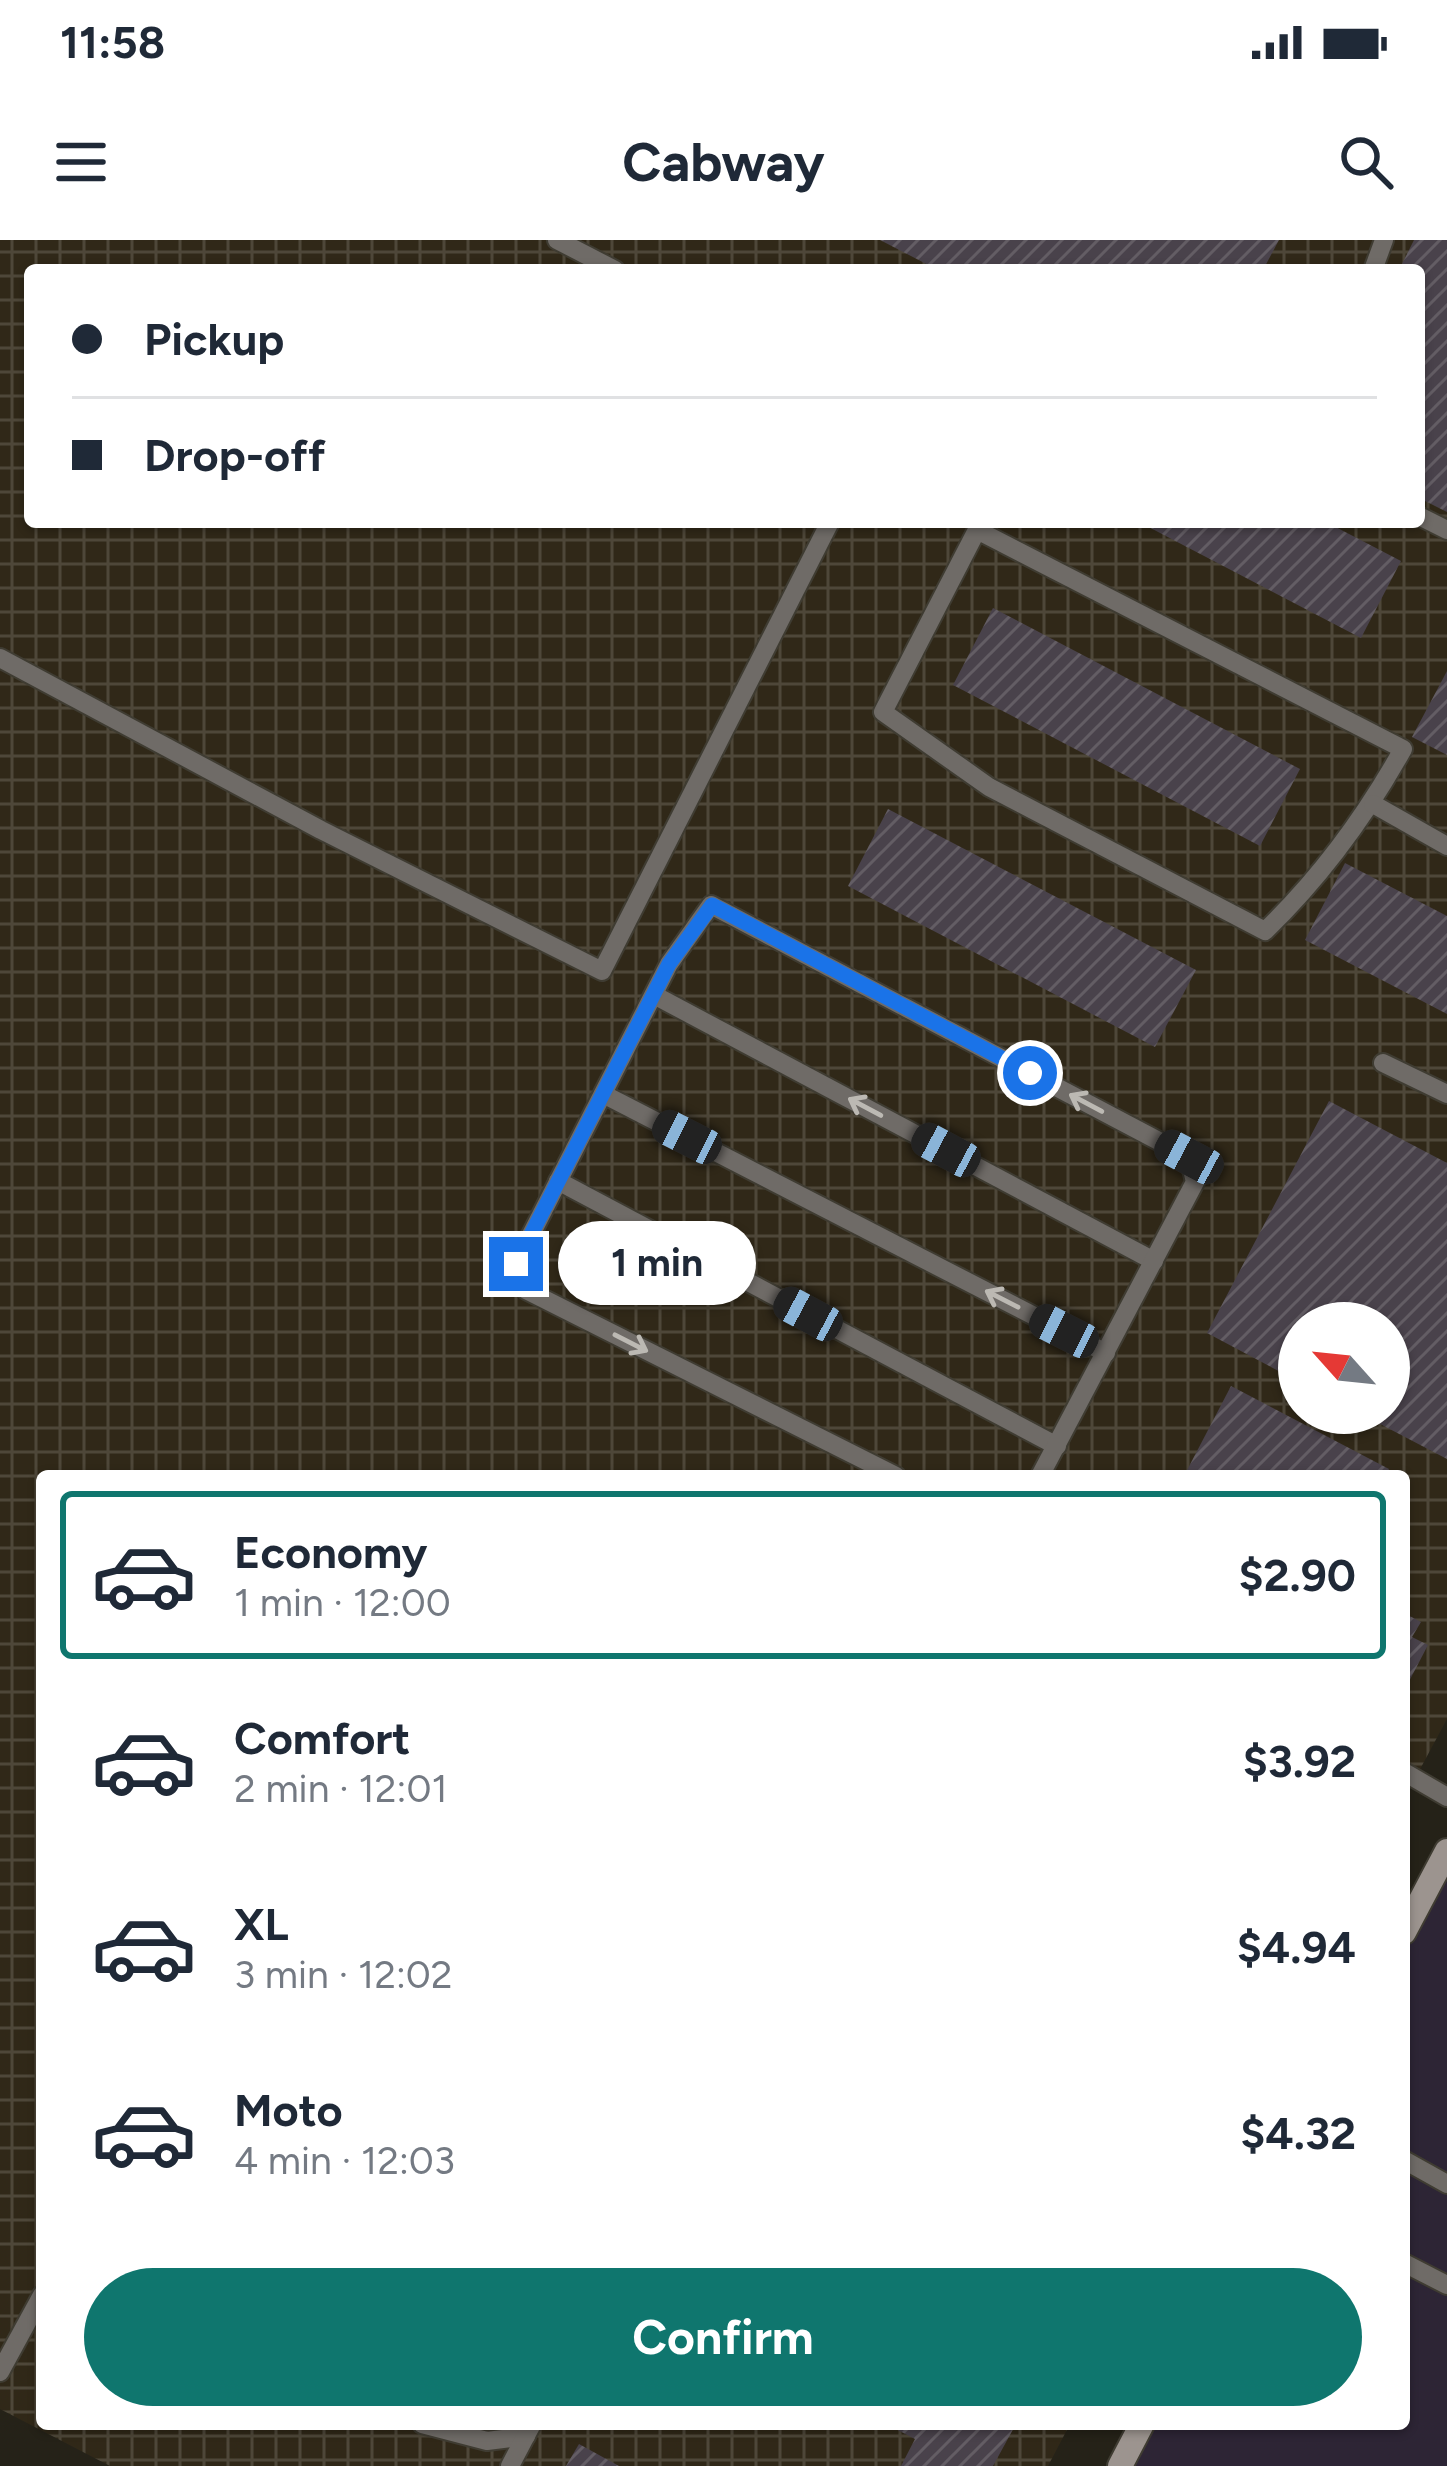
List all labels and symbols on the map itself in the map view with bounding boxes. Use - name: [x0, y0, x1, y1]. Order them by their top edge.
- route start: [1003, 1046, 1057, 1100]
- one-way arrow: [1068, 1090, 1104, 1113]
- one-way arrow: [849, 1095, 884, 1118]
- car: [647, 1105, 727, 1169]
- car: [906, 1117, 986, 1183]
- car: [1149, 1124, 1229, 1190]
- callout: 1 min: [558, 1222, 756, 1306]
- route end: [489, 1237, 543, 1291]
- car: [768, 1281, 848, 1347]
- one-way arrow: [985, 1287, 1021, 1310]
- car: [1024, 1299, 1104, 1363]
- north arrow: [1278, 1302, 1410, 1434]
- one-way arrow: [612, 1332, 648, 1355]

